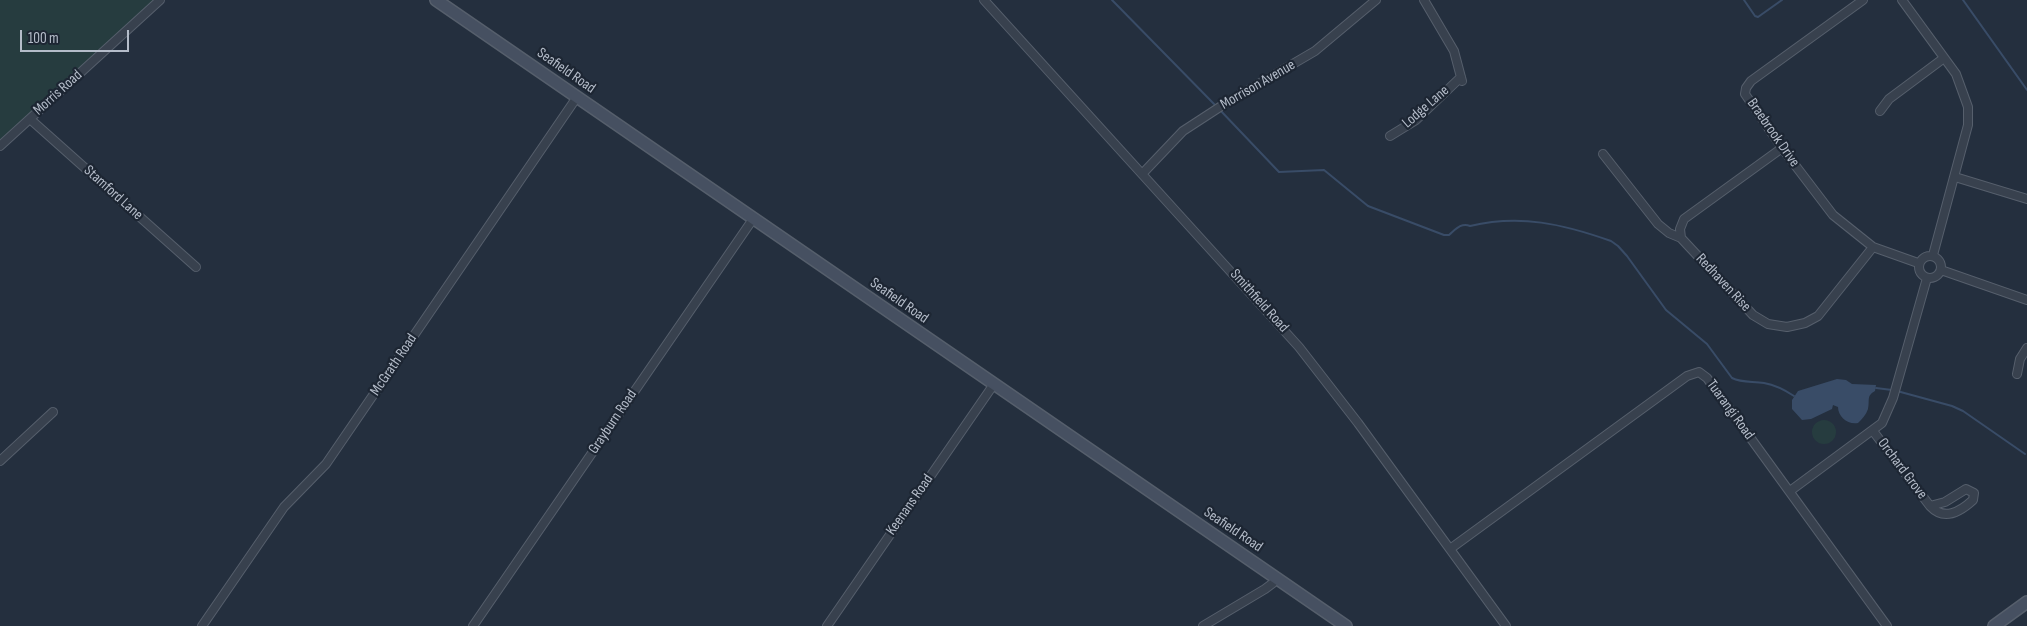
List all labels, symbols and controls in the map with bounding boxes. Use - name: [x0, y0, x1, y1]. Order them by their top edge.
- scale bar: [22, 20, 131, 52]
- text: 100 m: [28, 29, 59, 48]
- street label: Seafield Road: [533, 44, 599, 98]
- street label: Morrison Avenue: [1217, 56, 1299, 114]
- street label: Morris Road: [30, 66, 86, 120]
- street label: Lodge Lane: [1399, 82, 1453, 132]
- street label: Braebrook Drive: [1743, 95, 1803, 171]
- street label: Stamford Lane: [80, 162, 146, 224]
- street label: Redhaven Rise: [1692, 250, 1754, 316]
- street label: Smithfield Road: [1226, 266, 1292, 336]
- street label: Seafield Road: [866, 274, 932, 328]
- street label: McGrath Road: [367, 331, 421, 399]
- street label: Tuarangi Road: [1702, 377, 1758, 443]
- street label: Grayburn Road: [585, 386, 641, 458]
- street label: Orchard Grove: [1873, 435, 1931, 503]
- street label: Keenans Road: [883, 471, 937, 539]
- street label: Seafield Road: [1200, 504, 1266, 556]

